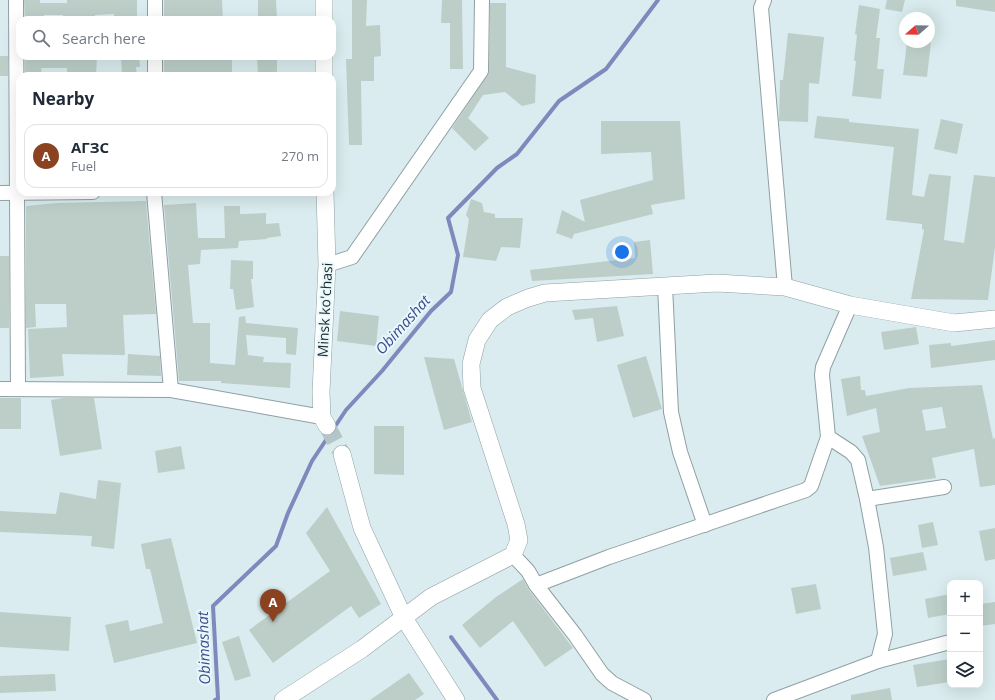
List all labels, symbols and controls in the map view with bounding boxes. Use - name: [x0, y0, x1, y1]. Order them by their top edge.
- north arrow: [899, 12, 935, 48]
- search box: [16, 16, 336, 60]
- icon: search: [30, 27, 52, 49]
- text: Search here: [62, 28, 146, 48]
- text: Nearby: [32, 87, 94, 110]
- text: АГЗС: [71, 137, 109, 157]
- text: A: [42, 147, 50, 165]
- text: 270 m: [281, 147, 319, 165]
- text: Fuel: [71, 157, 96, 175]
- your location: [612, 242, 632, 262]
- street label: Minsk ko'chasi: [313, 262, 336, 358]
- water label: Obimashat: [370, 290, 435, 358]
- map controls: [947, 580, 983, 688]
- button: +: [947, 580, 983, 616]
- pin: A: [260, 589, 286, 622]
- water label: Obimashat: [192, 610, 214, 685]
- button: −: [947, 616, 983, 652]
- button: layers: [947, 652, 983, 688]

